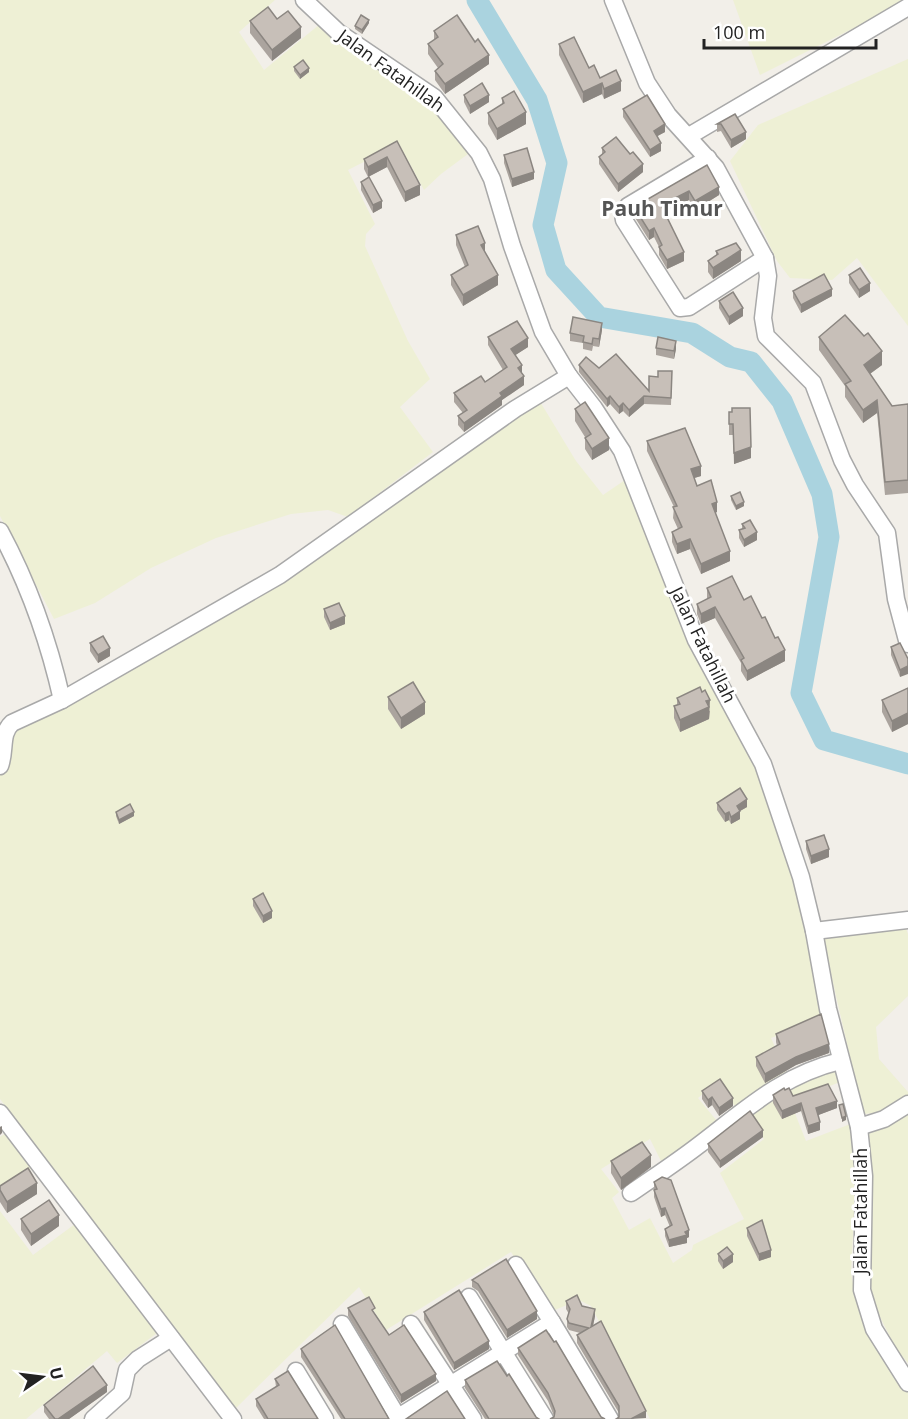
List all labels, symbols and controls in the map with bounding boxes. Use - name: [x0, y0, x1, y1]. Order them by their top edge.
- scale bar: [704, 12, 876, 50]
- text: 100 m: [713, 20, 765, 44]
- street label: Jalan Fatahillah: [332, 22, 450, 117]
- district label: Pauh Timur: [601, 194, 723, 222]
- street label: Jalan Fatahillah: [665, 581, 742, 707]
- street label: Jalan Fatahillah: [848, 1148, 872, 1276]
- north arrow: [12, 1347, 72, 1407]
- text: U: [44, 1365, 69, 1382]

